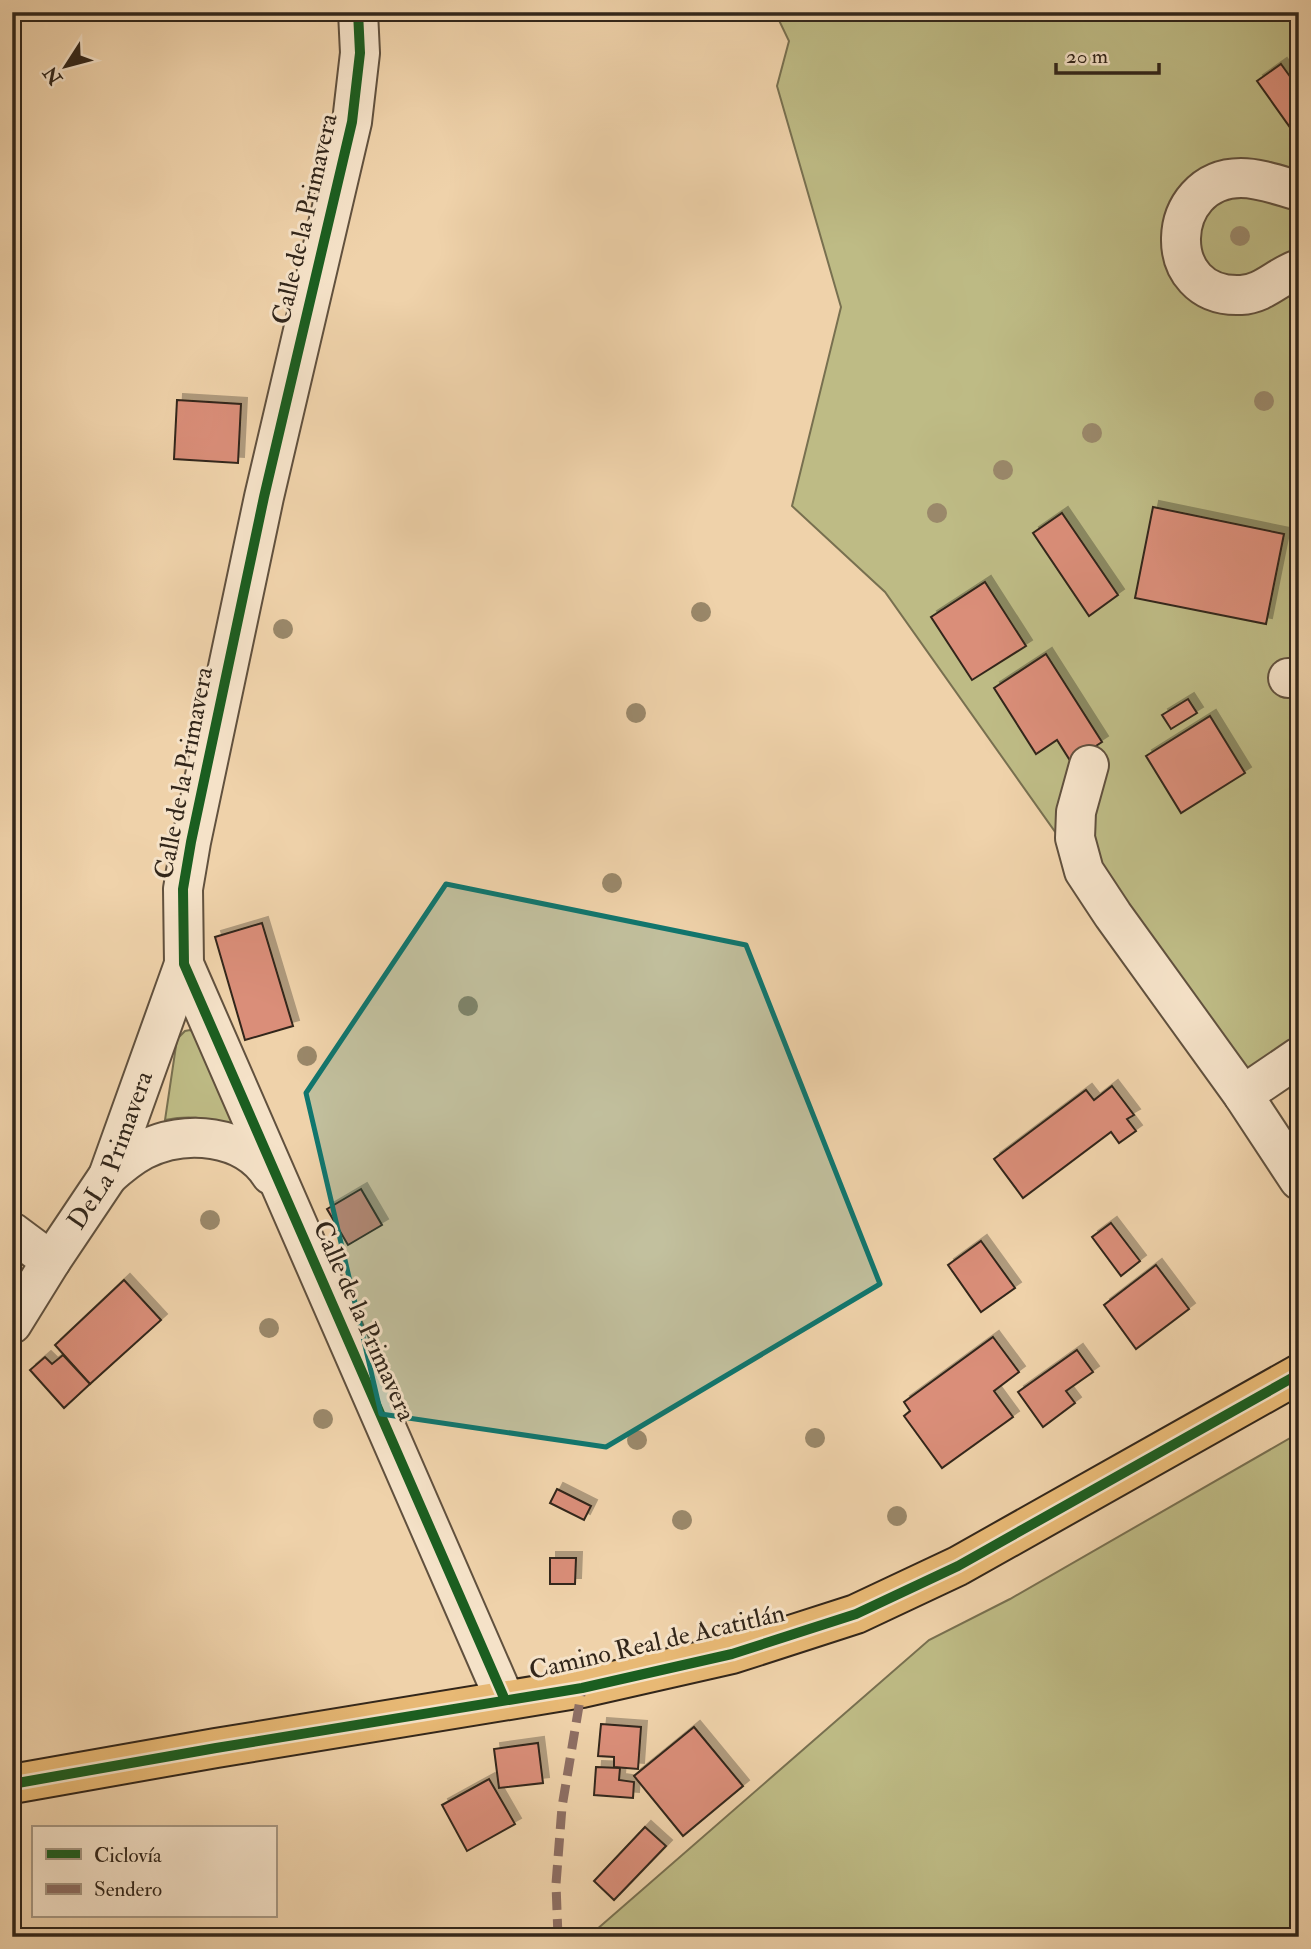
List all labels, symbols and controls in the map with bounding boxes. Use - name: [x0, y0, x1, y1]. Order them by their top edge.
- north arrow: [32, 32, 102, 102]
- scale bar: [1056, 32, 1159, 76]
- text: 20 m: [1066, 43, 1108, 70]
- text: N: [38, 61, 68, 90]
- street label: Calle de la Primavera: [265, 110, 345, 328]
- street label: Calle de la Primavera: [148, 664, 220, 882]
- street label: DeLa Primavera: [61, 1067, 160, 1236]
- street label: Calle de la Primavera: [306, 1216, 423, 1426]
- street label: Camino Real de Acatitlán: [526, 1597, 788, 1687]
- legend: [32, 1826, 276, 1918]
- text: Ciclovía: [94, 1842, 162, 1869]
- text: Sendero: [94, 1876, 162, 1903]

